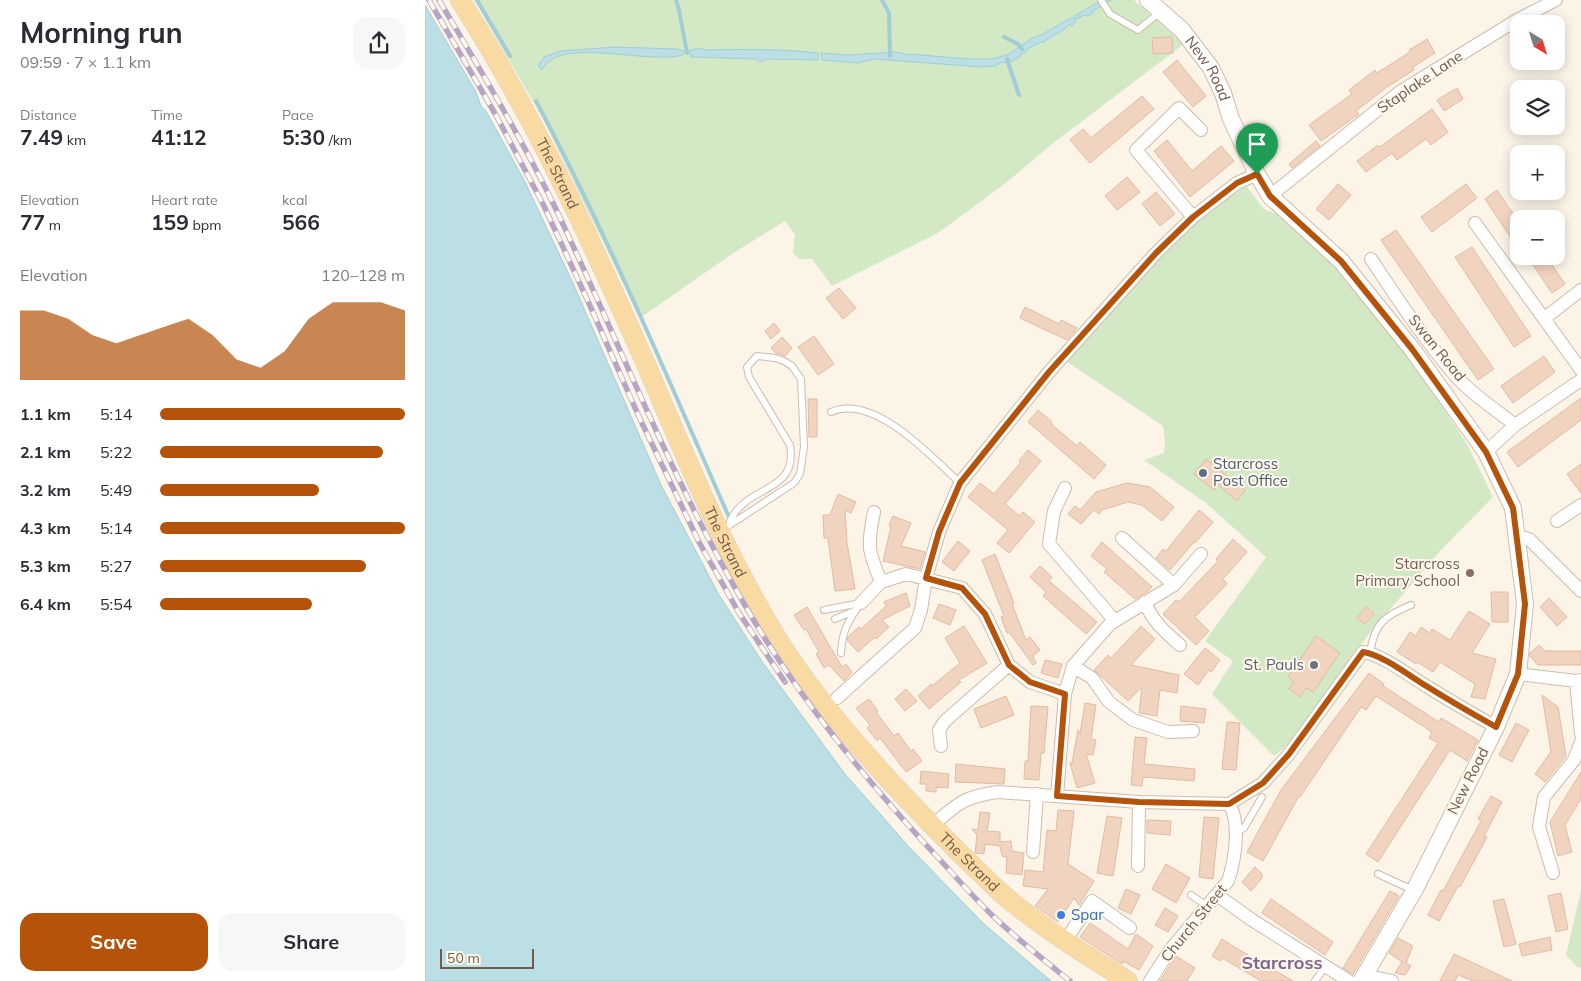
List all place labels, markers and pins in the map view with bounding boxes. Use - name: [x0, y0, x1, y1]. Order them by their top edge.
- pin: [1236, 123, 1278, 174]
- place label: Starcross Post Office: [1213, 454, 1288, 490]
- marker: Starcross Post Office: [1197, 467, 1209, 479]
- place label: Starcross Primary School: [1355, 554, 1460, 590]
- marker: Starcross Primary School: [1464, 567, 1476, 579]
- place label: St. Pauls: [1244, 655, 1304, 674]
- marker: St. Pauls: [1308, 659, 1320, 671]
- place label: Spar: [1071, 905, 1104, 924]
- marker: Spar: [1055, 909, 1067, 921]

